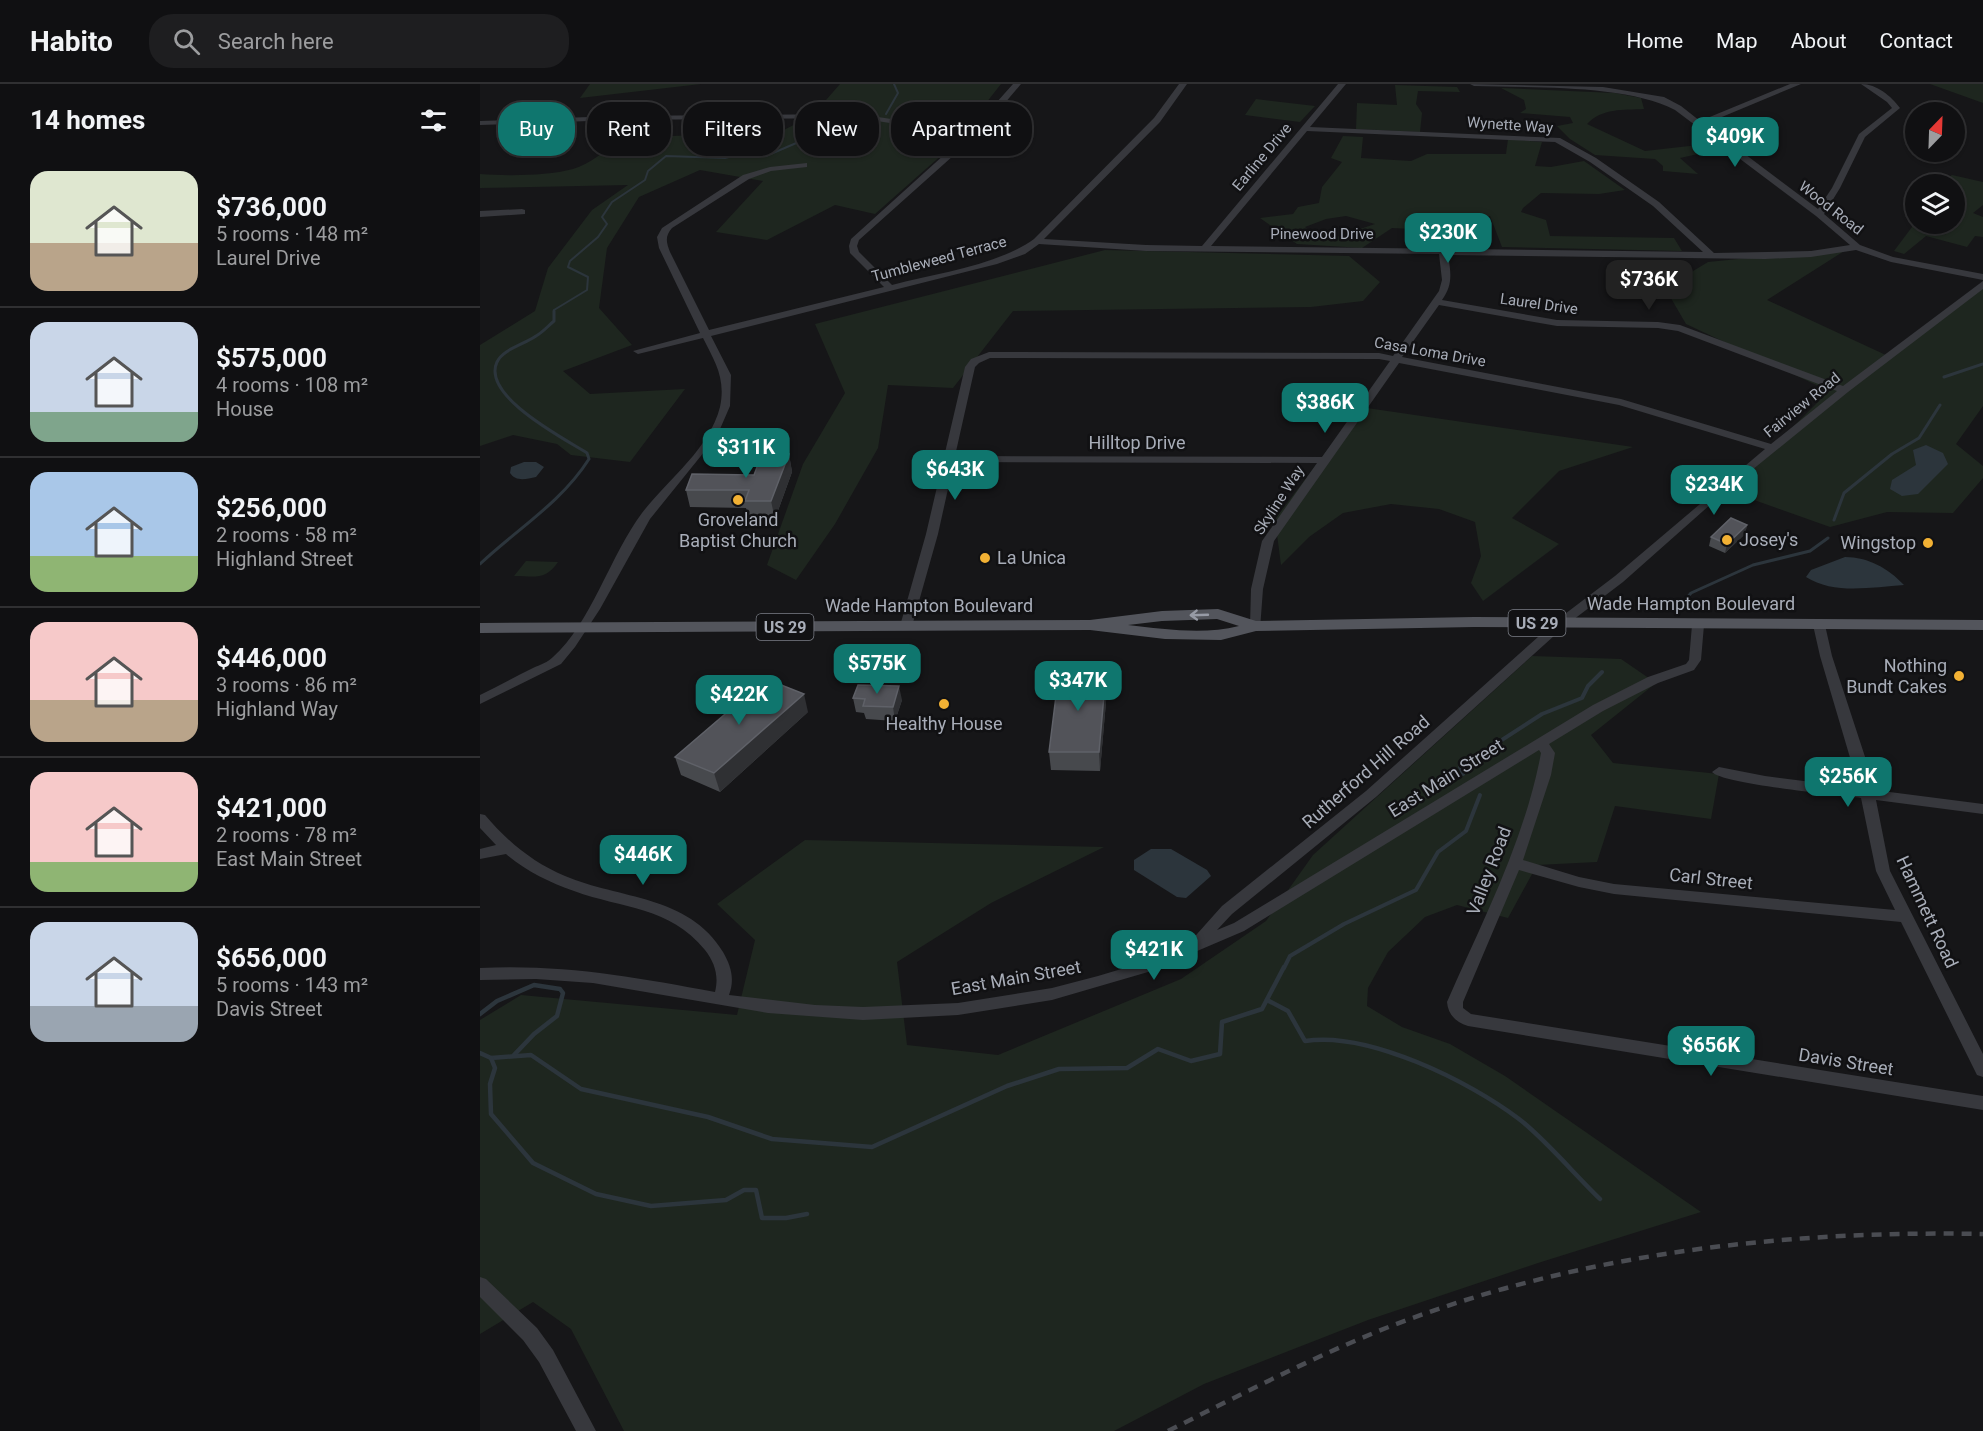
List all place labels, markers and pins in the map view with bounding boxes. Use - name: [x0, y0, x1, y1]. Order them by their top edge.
- pin: $409K: [1693, 117, 1777, 168]
- pin: $230K: [1406, 213, 1490, 264]
- pin: $736K: [1607, 260, 1691, 311]
- pin: $386K: [1283, 383, 1367, 434]
- pin: $311K: [704, 428, 788, 479]
- pin: $643K: [913, 450, 997, 501]
- pin: $234K: [1672, 465, 1756, 516]
- marker: Groveland Baptist Church: [731, 493, 745, 507]
- place label: Groveland Baptist Church: [679, 509, 797, 551]
- place label: Josey's: [1739, 529, 1798, 550]
- place label: Wingstop: [1840, 532, 1916, 553]
- marker: Josey's: [1720, 533, 1734, 547]
- marker: Wingstop: [1921, 536, 1935, 550]
- place label: La Unica: [997, 547, 1066, 568]
- marker: La Unica: [978, 551, 992, 565]
- pin: $575K: [835, 644, 919, 695]
- place label: Nothing Bundt Cakes: [1846, 655, 1947, 697]
- pin: $347K: [1036, 661, 1120, 712]
- marker: Nothing Bundt Cakes: [1952, 669, 1966, 683]
- pin: $422K: [697, 675, 781, 726]
- marker: Healthy House: [937, 697, 951, 711]
- place label: Healthy House: [885, 713, 1003, 734]
- pin: $256K: [1806, 757, 1890, 808]
- pin: $446K: [601, 835, 685, 886]
- pin: $421K: [1112, 930, 1196, 981]
- pin: $656K: [1669, 1026, 1753, 1077]

